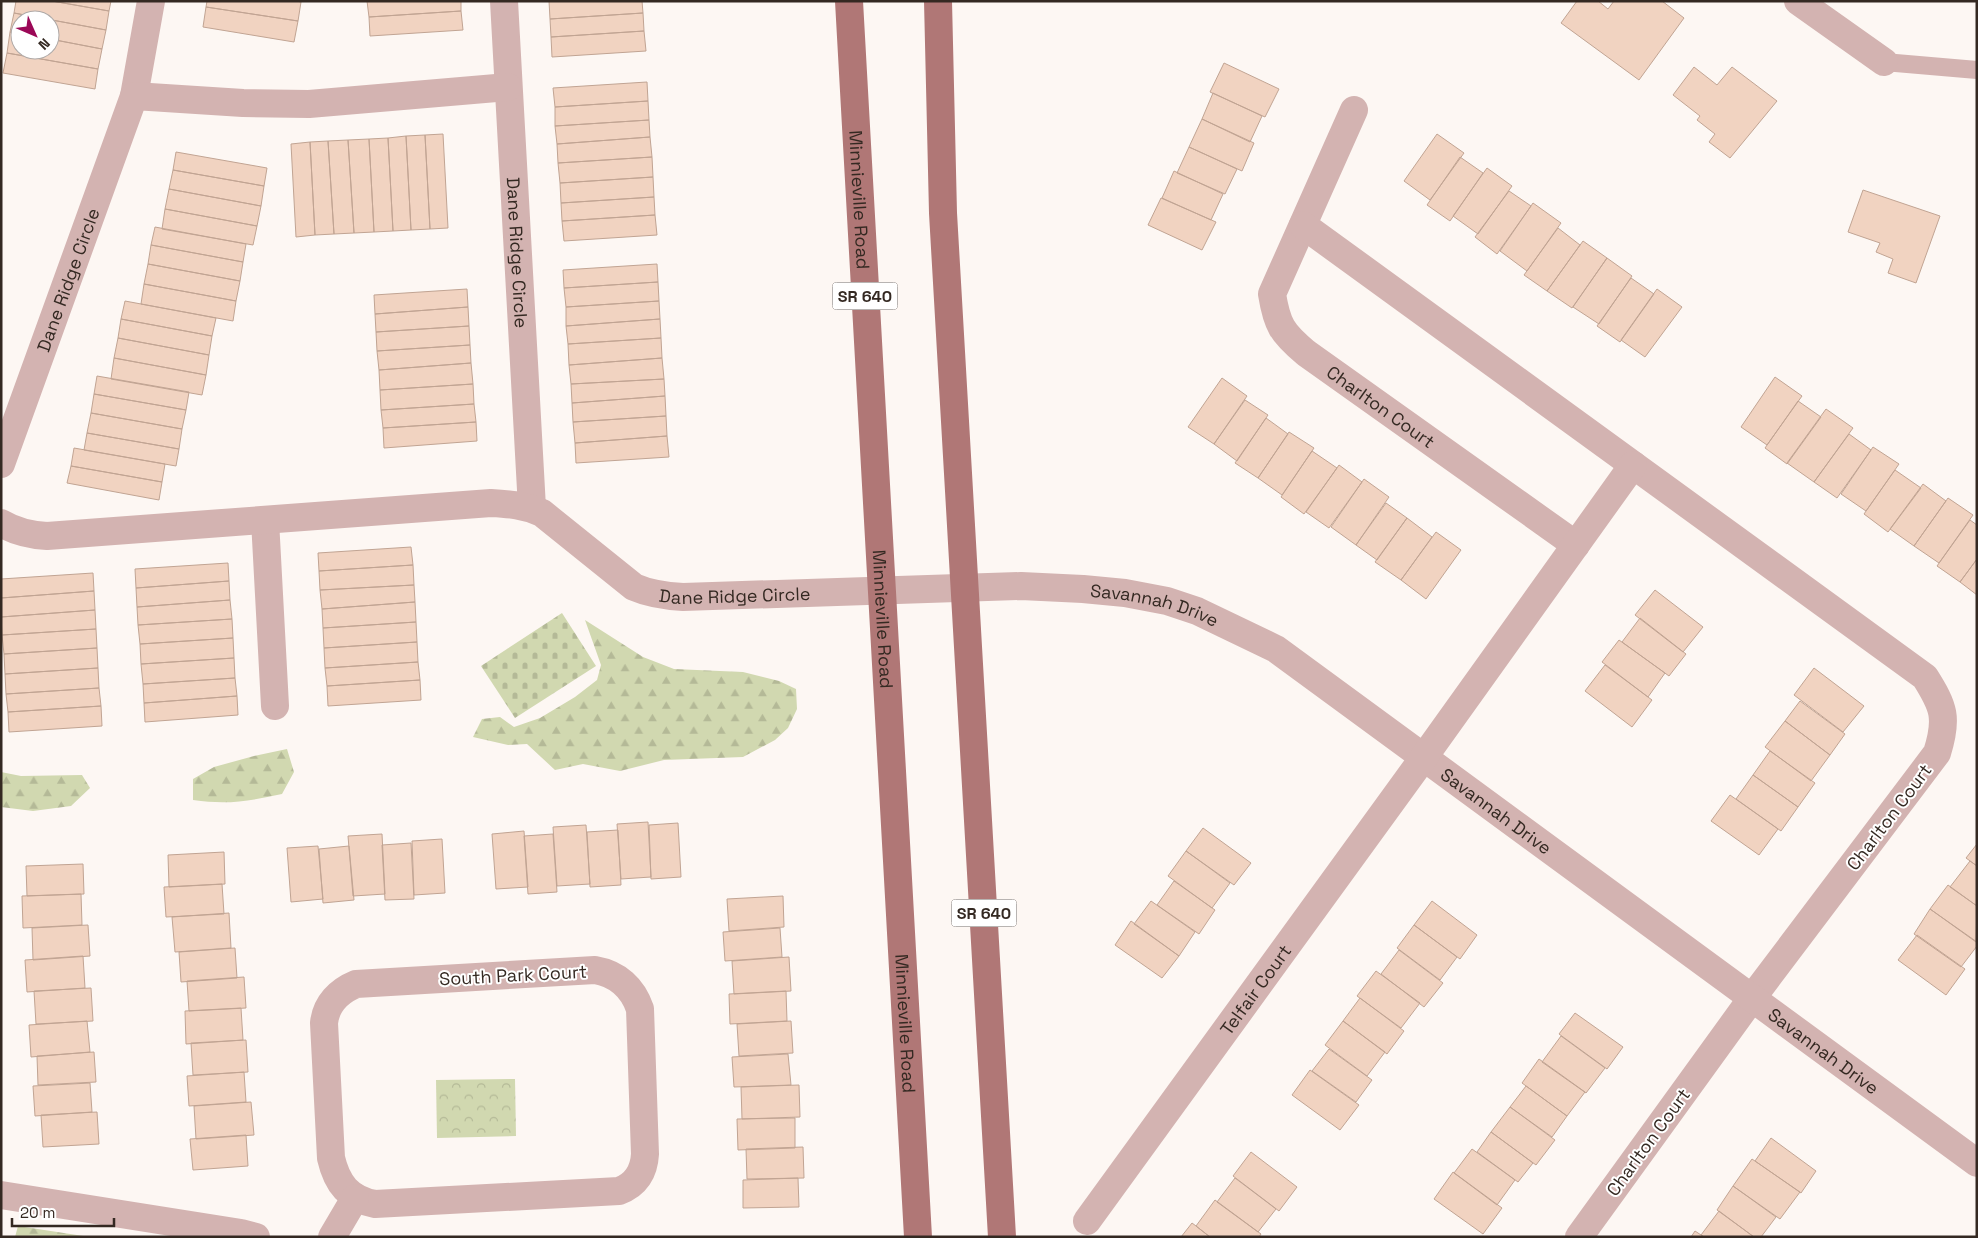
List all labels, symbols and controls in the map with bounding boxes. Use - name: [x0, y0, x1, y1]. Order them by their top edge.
- north arrow: [10, 10, 60, 60]
- text: N: [35, 35, 54, 54]
- street label: Minnieville Road: [845, 130, 875, 270]
- street label: Dane Ridge Circle: [502, 177, 534, 329]
- street label: Dane Ridge Circle: [31, 205, 104, 355]
- road number: SR 640: [832, 282, 898, 310]
- street label: Charlton Court: [1322, 360, 1440, 453]
- street label: Minnieville Road: [868, 549, 899, 689]
- street label: Savannah Drive: [1089, 578, 1223, 631]
- street label: Dane Ridge Circle: [658, 581, 811, 609]
- street label: Charlton Court: [1841, 759, 1937, 875]
- street label: Savannah Drive: [1436, 762, 1556, 859]
- road number: SR 640: [952, 900, 1016, 926]
- street label: Telfair Court: [1214, 940, 1296, 1040]
- street label: Minnieville Road: [891, 953, 921, 1094]
- street label: South Park Court: [439, 960, 587, 990]
- street label: Savannah Drive: [1764, 1002, 1884, 1099]
- street label: Charlton Court: [1601, 1084, 1695, 1200]
- scale bar: [12, 1196, 115, 1228]
- text: 20 m: [20, 1203, 55, 1222]

